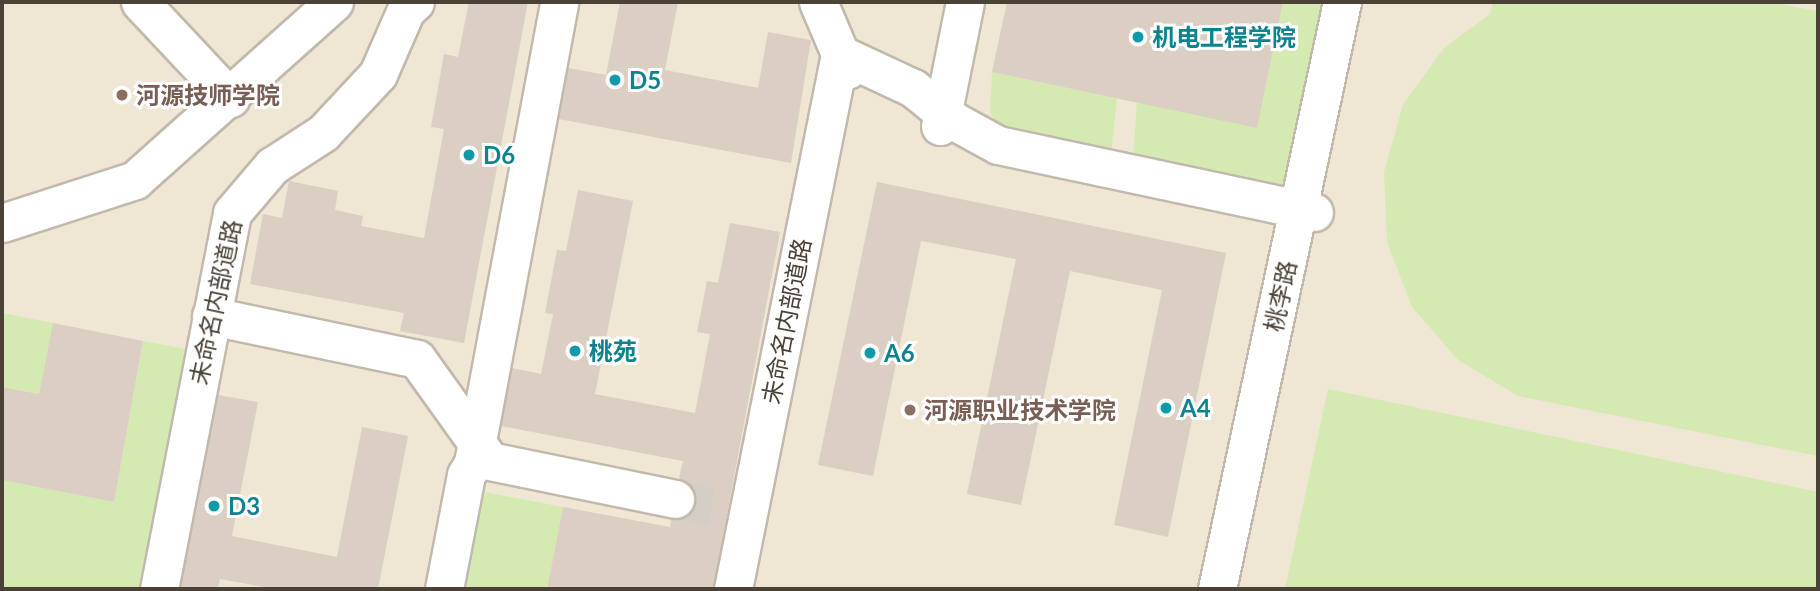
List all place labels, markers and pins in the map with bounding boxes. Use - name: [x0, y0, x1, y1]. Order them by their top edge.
- place label: 机电工程学院: [1152, 23, 1296, 51]
- marker: 机电工程学院: [1130, 29, 1146, 45]
- place label: D5: [629, 66, 661, 94]
- marker: D5: [607, 72, 623, 88]
- place label: 河源技师学院: [136, 81, 280, 109]
- marker: 河源技师学院: [114, 87, 130, 103]
- place label: D6: [483, 141, 515, 169]
- marker: D6: [461, 147, 477, 163]
- place label: 桃苑: [589, 337, 637, 365]
- place label: A6: [884, 339, 915, 367]
- marker: 桃苑: [567, 343, 583, 359]
- marker: A6: [862, 345, 878, 361]
- place label: A4: [1180, 394, 1211, 422]
- place label: 河源职业技术学院: [924, 396, 1116, 424]
- marker: A4: [1158, 400, 1174, 416]
- marker: 河源职业技术学院: [902, 402, 918, 418]
- place label: D3: [228, 492, 260, 520]
- marker: D3: [206, 498, 222, 514]

